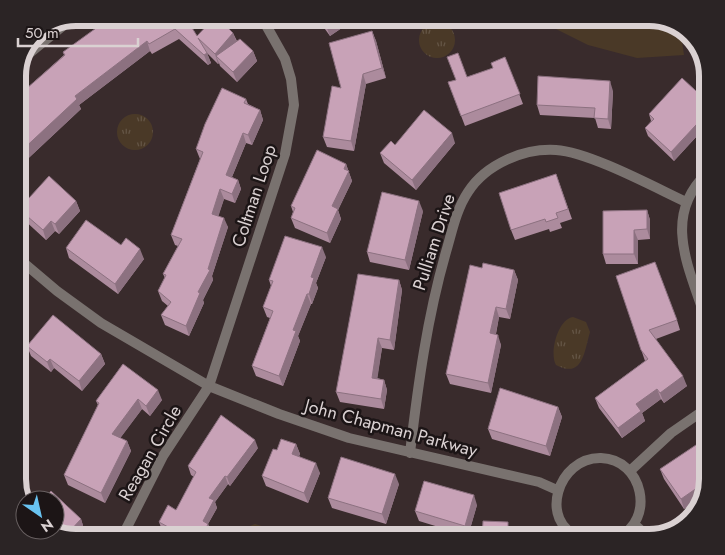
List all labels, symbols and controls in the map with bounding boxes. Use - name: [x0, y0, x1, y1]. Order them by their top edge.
- scale bar: [18, 15, 138, 47]
- text: 50 m: [25, 22, 59, 44]
- street label: Coltman Loop: [225, 141, 283, 251]
- street label: Pulliam Drive: [406, 190, 462, 294]
- street label: John Chapman Parkway: [300, 392, 480, 464]
- street label: Reagan Circle: [112, 400, 188, 506]
- north arrow: [15, 490, 65, 540]
- text: N: [37, 514, 57, 537]

